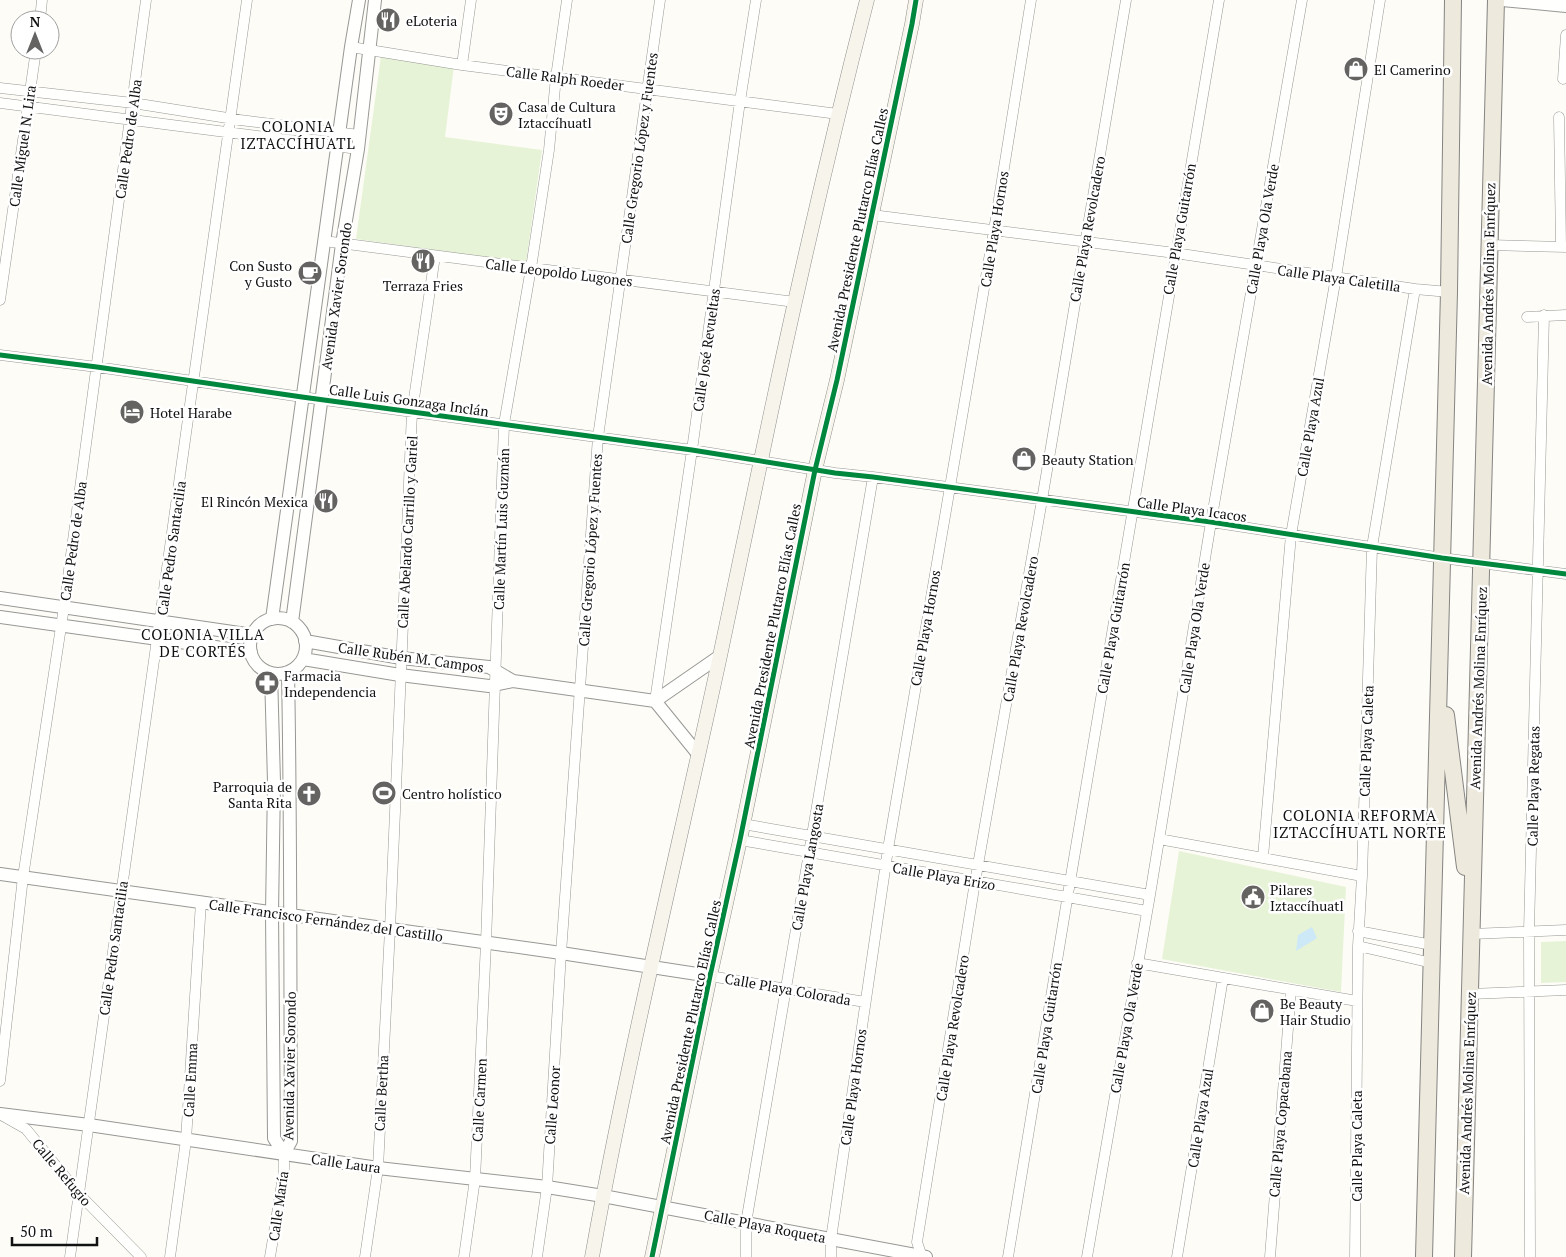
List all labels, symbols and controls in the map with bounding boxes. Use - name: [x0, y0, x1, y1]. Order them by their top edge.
- restaurant icon: eLoteria: [375, 7, 401, 33]
- north arrow: [10, 10, 60, 60]
- place label: eLoteria: [406, 11, 457, 30]
- text: N: [30, 12, 41, 31]
- street label: Calle Gregorio López y Fuentes: [616, 51, 662, 245]
- shop icon: El Camerino: [1343, 56, 1369, 82]
- place label: El Camerino: [1374, 60, 1451, 79]
- street label: Calle Ralph Roeder: [505, 61, 625, 95]
- street label: Calle Pedro de Alba: [110, 78, 146, 200]
- street label: Calle Miguel N. Lira: [4, 84, 40, 208]
- place label: Casa de Cultura Iztaccíhuatl: [518, 97, 616, 132]
- theatre icon: Casa de Cultura Iztaccíhuatl: [488, 101, 514, 127]
- street label: Avenida Presidente Plutarco Elías Calles: [822, 106, 892, 354]
- district label: COLONIA IZTACCÍHUATL: [240, 116, 356, 153]
- street label: Calle Playa Revolcadero: [1065, 154, 1109, 303]
- street label: Calle Playa Guitarrón: [1158, 161, 1200, 296]
- street label: Calle Playa Ola Verde: [1241, 162, 1283, 296]
- street label: Calle Playa Hornos: [975, 169, 1013, 289]
- street label: Avenida Andrés Molina Enríquez: [1477, 182, 1499, 386]
- street label: Avenida Xavier Sorondo: [316, 221, 356, 371]
- restaurant icon: Terraza Fries: [410, 248, 436, 274]
- street label: Calle Leopoldo Lugones: [484, 254, 634, 290]
- place label: Con Susto y Gusto: [229, 256, 292, 291]
- cafe icon: Con Susto y Gusto: [297, 260, 323, 286]
- street label: Calle Playa Caletilla: [1276, 260, 1402, 296]
- place label: Terraza Fries: [383, 276, 463, 295]
- street label: Calle José Revueltas: [688, 287, 724, 413]
- street label: Calle Playa Azul: [1292, 376, 1328, 478]
- street label: Calle Luis Gonzaga Inclán: [328, 379, 491, 421]
- hotel icon: Hotel Harabe: [119, 399, 145, 425]
- place label: Hotel Harabe: [150, 403, 232, 422]
- street label: Calle Abelardo Carrillo y Gariel: [392, 435, 422, 629]
- shop icon: Beauty Station: [1011, 446, 1037, 472]
- street label: Calle Martín Luis Guzmán: [489, 447, 513, 610]
- place label: Beauty Station: [1042, 450, 1134, 469]
- street label: Calle Gregorio López y Fuentes: [574, 453, 606, 647]
- street label: Calle Pedro de Alba: [55, 480, 91, 602]
- street label: Calle Pedro Santacilia: [152, 480, 190, 616]
- restaurant icon: El Rincón Mexica: [313, 488, 339, 514]
- place label: El Rincón Mexica: [201, 492, 308, 511]
- street label: Calle Playa Icacos: [1136, 492, 1248, 526]
- street label: Avenida Presidente Plutarco Elías Calles: [739, 502, 805, 750]
- street label: Calle Playa Revolcadero: [998, 554, 1042, 703]
- street label: Calle Playa Guitarrón: [1092, 560, 1134, 695]
- street label: Calle Playa Ola Verde: [1174, 561, 1214, 695]
- street label: Calle Playa Hornos: [905, 568, 945, 688]
- street label: Avenida Andrés Molina Enríquez: [1465, 586, 1491, 790]
- district label: COLONIA VILLA DE CORTÉS: [141, 624, 265, 661]
- street label: Calle Rubén M. Campos: [337, 637, 485, 677]
- place label: Farmacia Independencia: [284, 666, 376, 701]
- pharmacy icon: Farmacia Independencia: [254, 670, 280, 696]
- street label: Calle Playa Caleta: [1355, 685, 1377, 797]
- street label: Calle Playa Regatas: [1522, 726, 1544, 846]
- place label: Parroquia de Santa Rita: [213, 777, 292, 812]
- sports icon: Centro holístico: [371, 780, 397, 806]
- church icon: Parroquia de Santa Rita: [296, 781, 322, 807]
- place label: Centro holístico: [402, 784, 502, 803]
- street label: Calle Playa Langosta: [786, 802, 828, 932]
- district label: COLONIA REFORMA IZTACCÍHUATL NORTE: [1273, 805, 1447, 842]
- street label: Calle Playa Erizo: [891, 858, 997, 894]
- street label: Calle Pedro Santacilia: [94, 880, 132, 1016]
- place label: Pilares Iztaccíhuatl: [1270, 880, 1344, 915]
- public building icon: Pilares Iztaccíhuatl: [1240, 884, 1266, 910]
- street label: Calle Francisco Fernández del Castillo: [208, 894, 445, 946]
- street label: Avenida Presidente Plutarco Elías Calles: [655, 898, 725, 1146]
- street label: Calle Playa Revolcadero: [931, 953, 973, 1103]
- street label: Calle Playa Guitarrón: [1026, 960, 1066, 1095]
- street label: Calle Playa Ola Verde: [1105, 961, 1147, 1095]
- street label: Calle Playa Colorada: [723, 969, 853, 1009]
- street label: Avenida Xavier Sorondo: [278, 991, 300, 1141]
- street label: Avenida Andrés Molina Enríquez: [1454, 991, 1480, 1195]
- place label: Be Beauty Hair Studio: [1280, 994, 1351, 1029]
- shop icon: Be Beauty Hair Studio: [1249, 998, 1275, 1024]
- street label: Calle Playa Hornos: [835, 1027, 871, 1147]
- street label: Calle Emma: [179, 1042, 201, 1118]
- street label: Calle Playa Copacabana: [1264, 1050, 1296, 1198]
- street label: Calle Bertha: [370, 1054, 392, 1132]
- street label: Calle Carmen: [467, 1057, 491, 1142]
- street label: Calle Leonor: [540, 1064, 564, 1145]
- street label: Calle Playa Azul: [1183, 1067, 1217, 1169]
- street label: Calle Playa Caleta: [1347, 1090, 1366, 1202]
- street label: Calle Refugio: [28, 1134, 96, 1210]
- street label: Calle Laura: [310, 1149, 382, 1177]
- street label: Calle María: [264, 1170, 292, 1242]
- street label: Calle Playa Roqueta: [703, 1205, 827, 1247]
- scale bar: [12, 1214, 98, 1246]
- text: 50 m: [20, 1221, 53, 1241]

